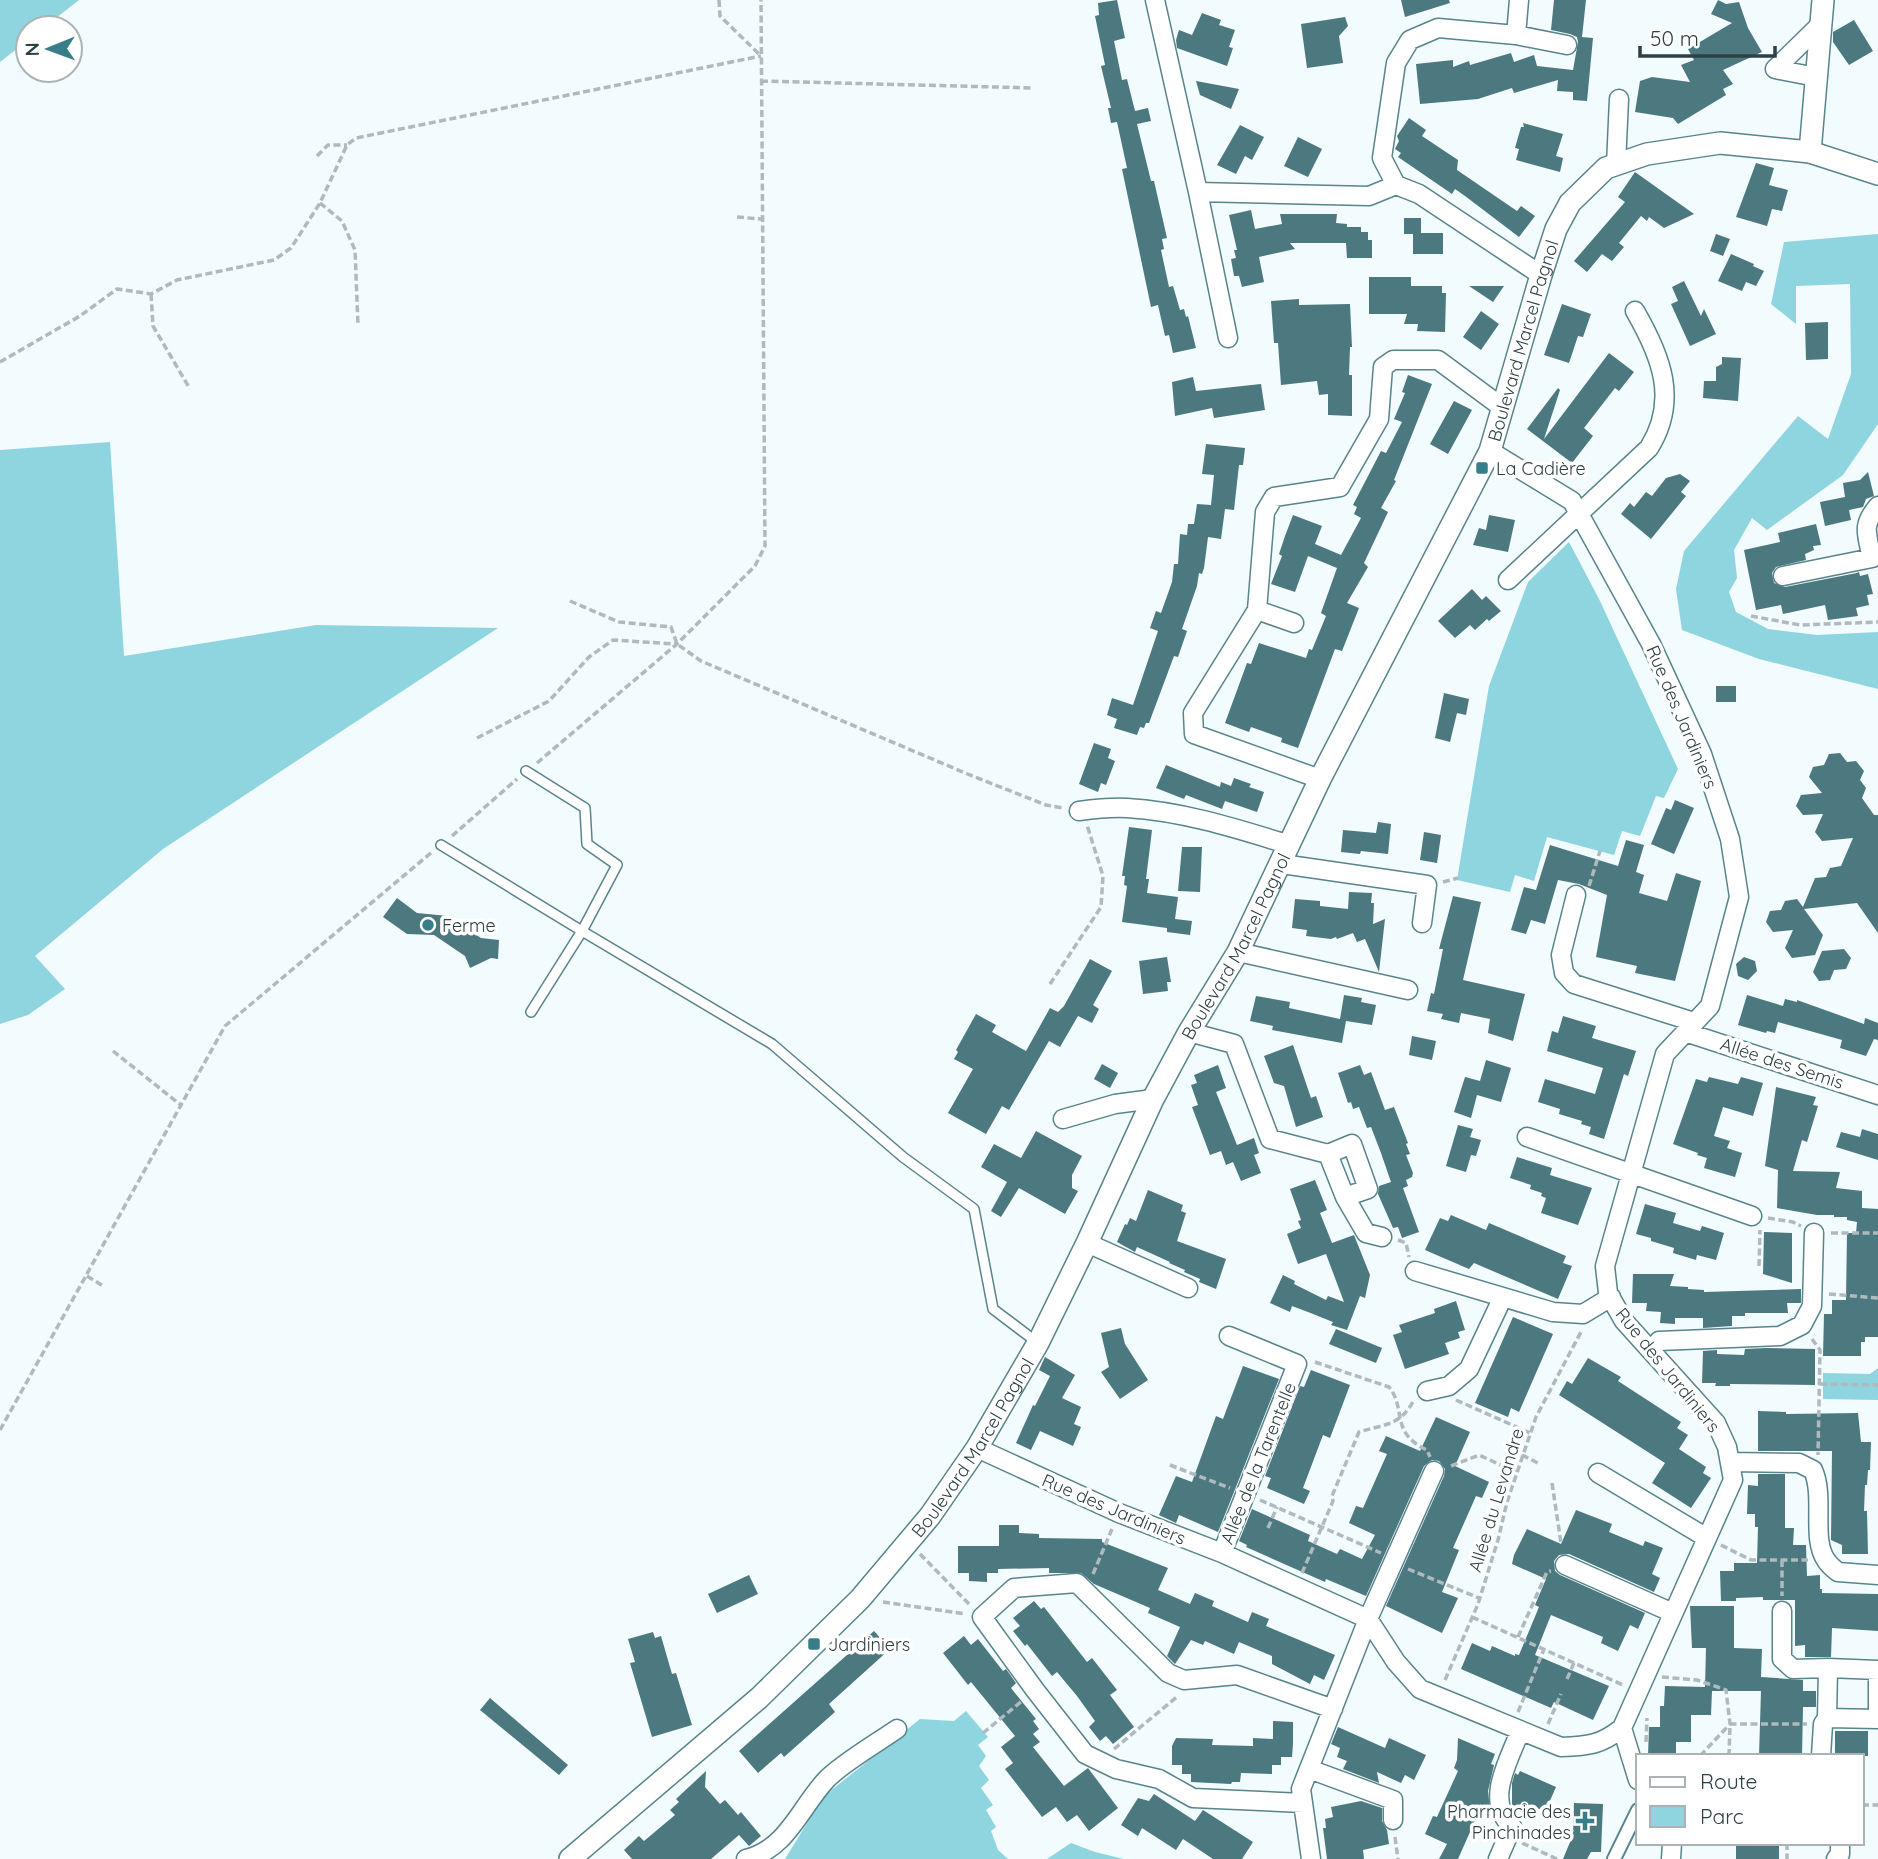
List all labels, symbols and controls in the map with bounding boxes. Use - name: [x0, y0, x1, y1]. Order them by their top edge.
- north arrow: [14, 14, 84, 84]
- scale bar: [1640, 14, 1775, 58]
- text: 50 m: [1650, 25, 1699, 51]
- text: N: [20, 42, 44, 56]
- street label: Boulevard Marcel Pagnol: [1482, 237, 1563, 444]
- place label: La Cadière: [1496, 457, 1586, 480]
- marker: La Cadière: [1474, 460, 1490, 476]
- street label: Rue des Jardiniers: [1641, 642, 1723, 792]
- street label: Boulevard Marcel Pagnol: [1176, 849, 1295, 1043]
- place label: Ferme: [442, 914, 496, 937]
- marker: Ferme: [420, 917, 436, 933]
- street label: Allée des Semis: [1717, 1032, 1847, 1094]
- street label: Rue des Jardiniers: [1611, 1303, 1725, 1437]
- street label: Boulevard Marcel Pagnol: [906, 1354, 1038, 1542]
- street label: Allée de la Tarentelle: [1215, 1379, 1301, 1547]
- street label: Allée du Levandre: [1463, 1425, 1529, 1575]
- street label: Rue des Jardiniers: [1039, 1468, 1189, 1550]
- place label: Jardiniers: [828, 1633, 910, 1656]
- marker: Jardiniers: [806, 1636, 822, 1652]
- legend: [1636, 1754, 1864, 1845]
- text: Route: [1700, 1768, 1757, 1794]
- place label: Pharmacie des Pinchinades: [1447, 1800, 1571, 1844]
- text: Parc: [1700, 1803, 1744, 1829]
- marker: Pharmacie des Pinchinades: [1577, 1813, 1593, 1829]

